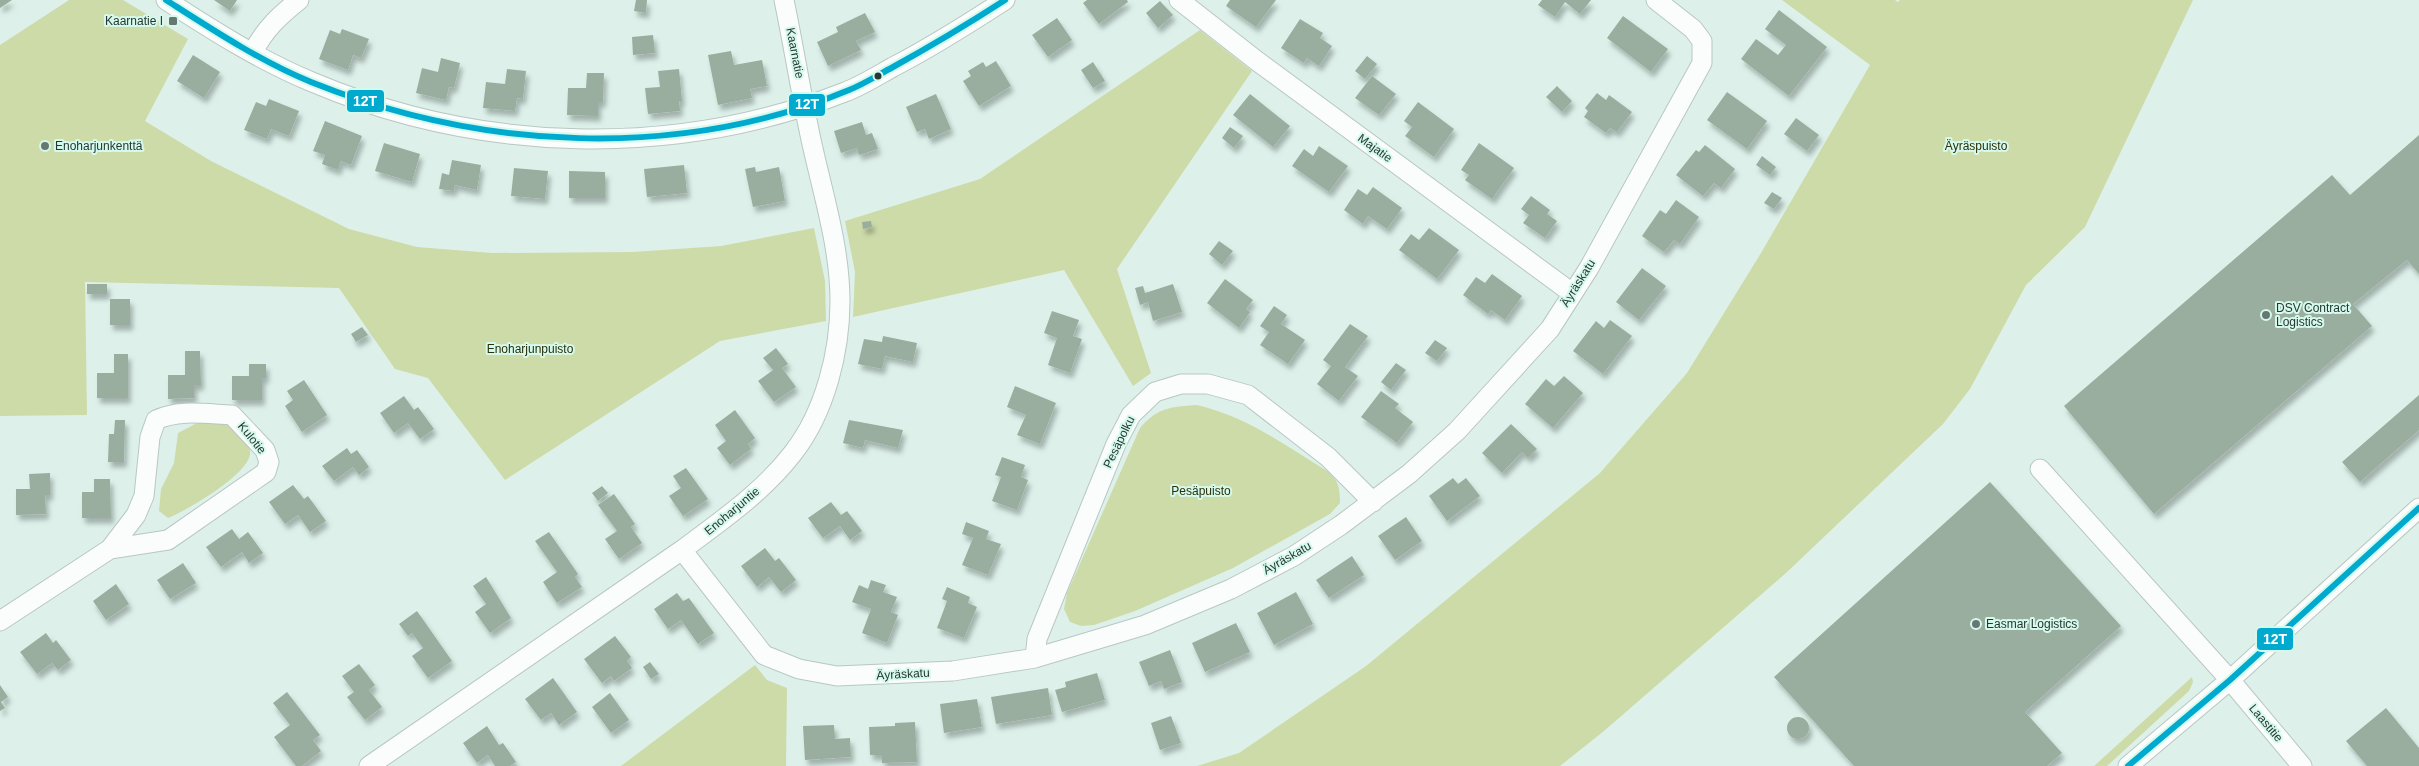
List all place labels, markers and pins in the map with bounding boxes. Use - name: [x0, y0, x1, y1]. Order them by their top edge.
- place label: Kaarnatie I: [105, 14, 163, 28]
- marker: Kaarnatie I: [167, 15, 179, 27]
- unlabelled marker: [873, 71, 883, 81]
- place label: Enoharjunkenttä: [55, 139, 143, 153]
- marker: Enoharjunkenttä: [39, 140, 51, 152]
- place label: DSV Contract Logistics: [2276, 301, 2350, 329]
- marker: DSV Contract Logistics: [2260, 309, 2272, 321]
- place label: Easmar Logistics: [1986, 617, 2077, 631]
- marker: Easmar Logistics: [1970, 618, 1982, 630]

